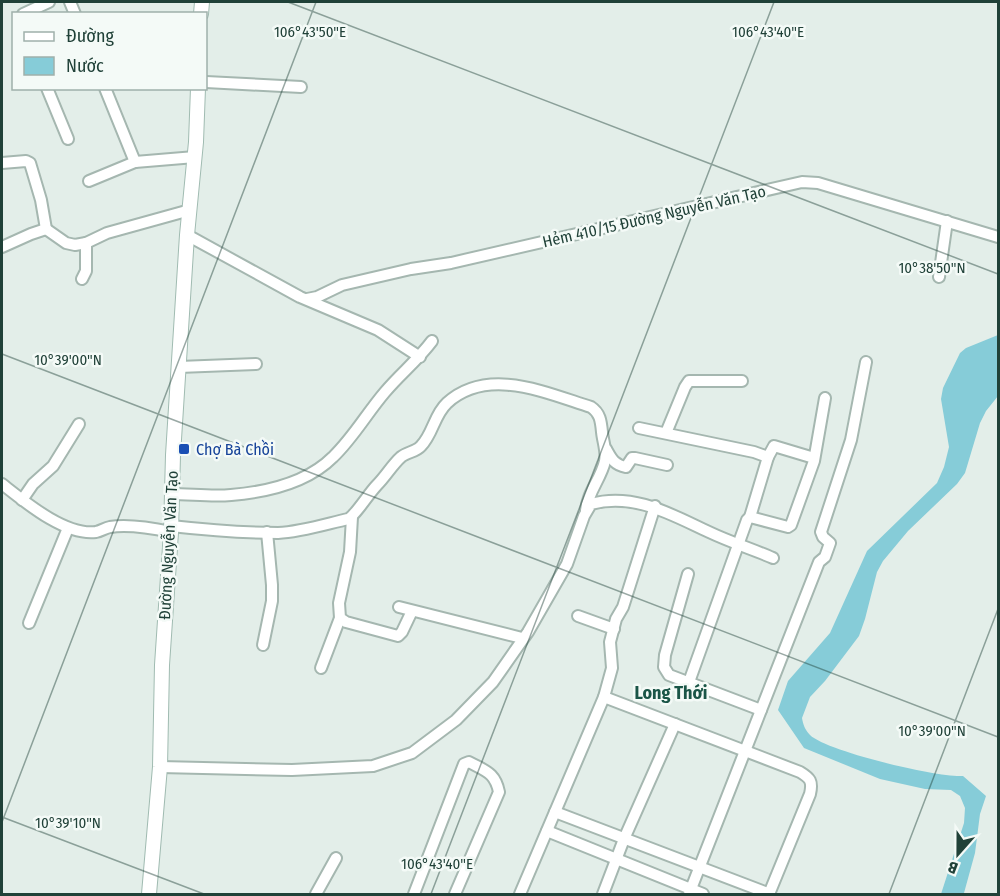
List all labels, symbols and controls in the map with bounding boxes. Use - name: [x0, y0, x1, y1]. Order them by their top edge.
- legend: [12, 12, 207, 90]
- text: 106°43'50"E: [274, 23, 346, 41]
- text: 106°43'40"E: [732, 23, 804, 41]
- text: Đường: [66, 25, 114, 47]
- text: Nước: [66, 55, 104, 77]
- street label: Hẻm 410/15 Đường Nguyễn Văn Tạo: [541, 182, 768, 251]
- text: 10°38'50"N: [898, 259, 966, 277]
- text: 10°39'00"N: [34, 351, 102, 369]
- place label: Chợ Bà Chồi: [196, 439, 274, 459]
- marker: Chợ Bà Chồi: [177, 442, 191, 456]
- street label: Đường Nguyễn Văn Tạo: [155, 470, 182, 620]
- district label: Long Thới: [634, 682, 708, 704]
- text: 10°39'00"N: [898, 722, 966, 740]
- text: 10°39'10"N: [35, 814, 101, 832]
- north arrow: [928, 824, 988, 884]
- text: 106°43'40"E: [401, 855, 473, 873]
- text: B: [945, 857, 960, 878]

